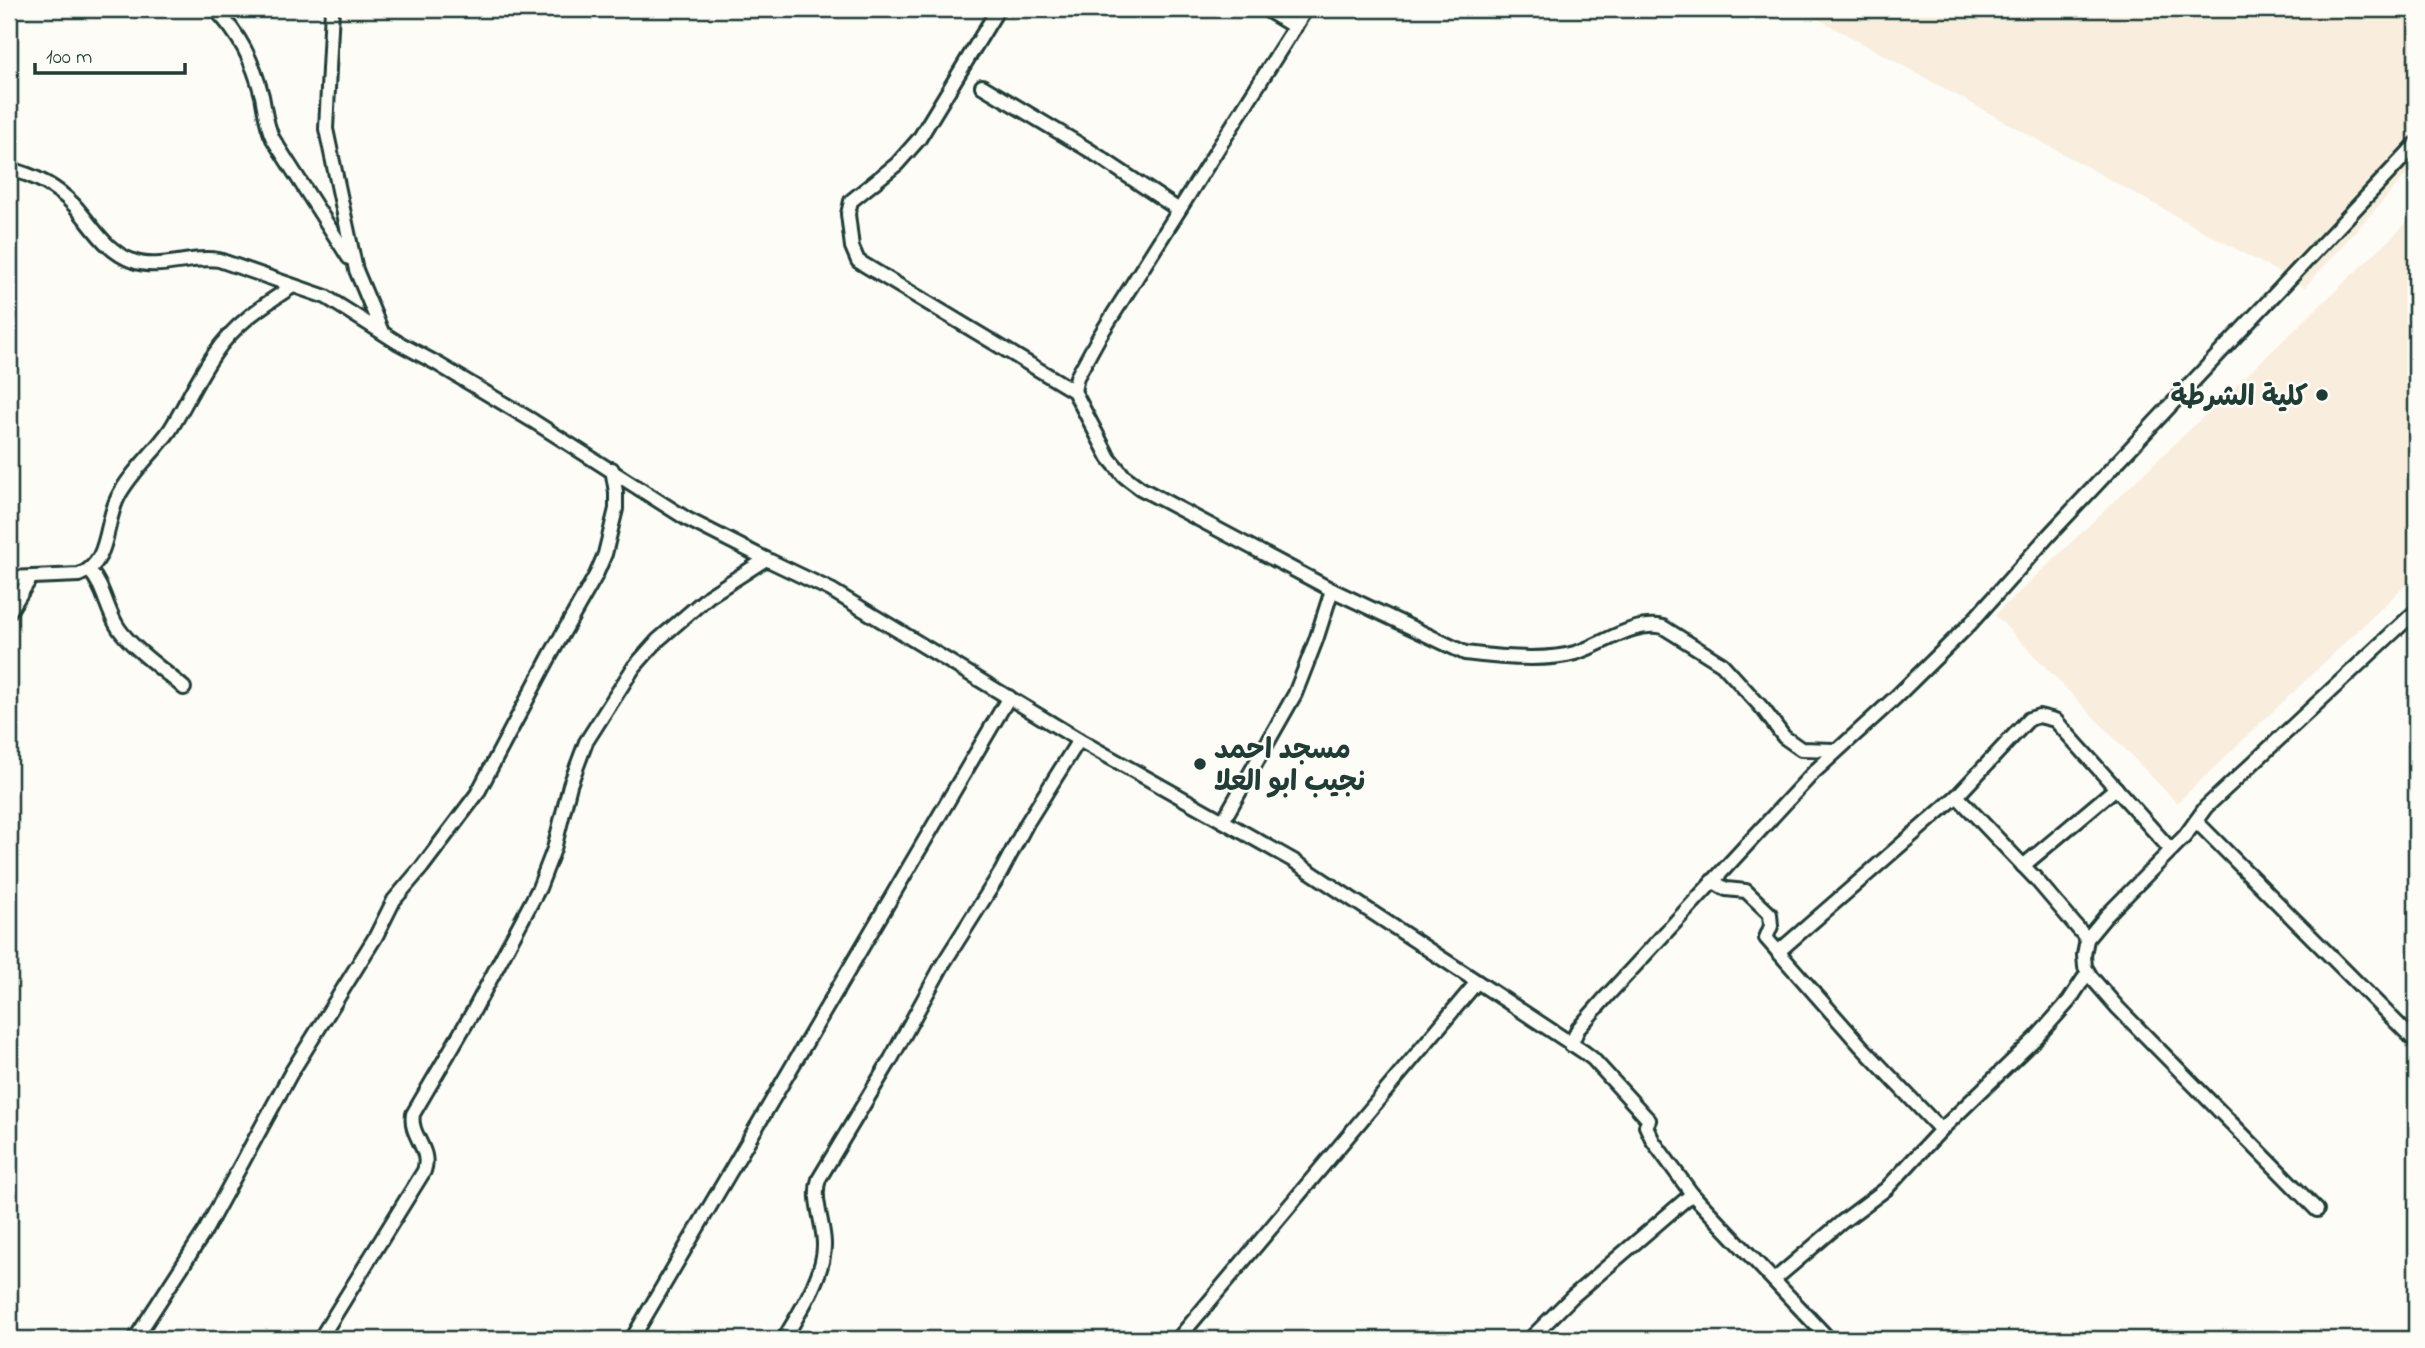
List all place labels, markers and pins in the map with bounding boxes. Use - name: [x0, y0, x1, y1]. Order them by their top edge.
- place label: كلية الشرطة: [2170, 378, 2309, 419]
- marker: كلية الشرطة: [2314, 387, 2330, 403]
- place label: مسجد احمد نجيب ابو العلا: [1214, 731, 1365, 804]
- marker: مسجد احمد نجيب ابو العلا: [1192, 756, 1208, 772]

